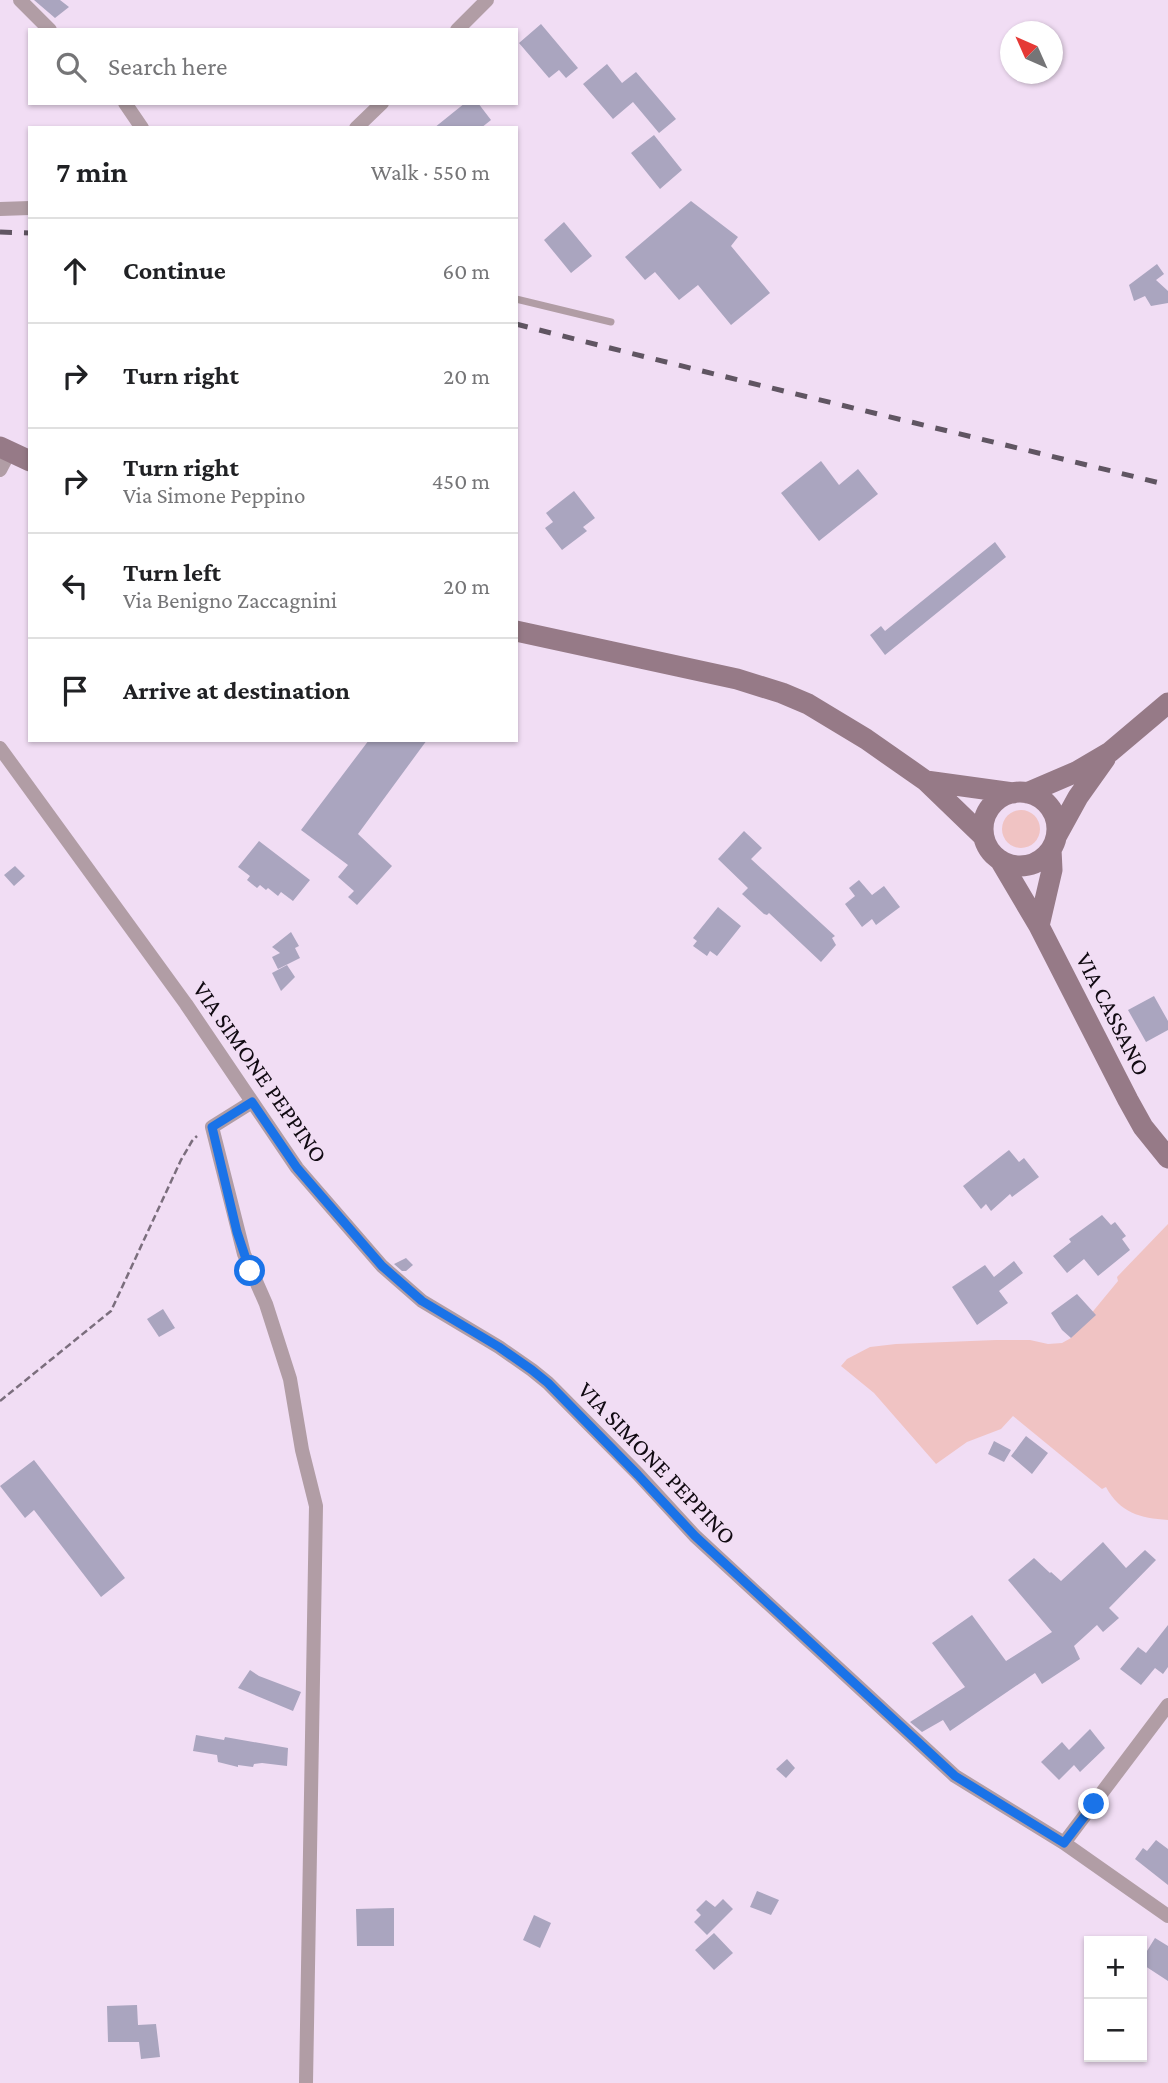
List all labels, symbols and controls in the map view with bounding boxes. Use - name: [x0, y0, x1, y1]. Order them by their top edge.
- north arrow: [1000, 21, 1063, 84]
- search box: [28, 28, 518, 105]
- icon: search: [52, 48, 90, 86]
- text: Search here: [108, 52, 227, 81]
- text: 7 min: [56, 155, 128, 188]
- text: Walk · 550 m: [371, 159, 490, 185]
- icon: ahead: [56, 252, 94, 290]
- text: Continue: [123, 256, 226, 285]
- text: 60 m: [443, 258, 490, 284]
- icon: right: [56, 357, 94, 395]
- text: Turn right: [123, 361, 239, 390]
- text: 20 m: [443, 363, 490, 389]
- text: Turn right: [123, 453, 239, 482]
- icon: right: [56, 462, 94, 500]
- text: 450 m: [432, 468, 490, 494]
- text: Via Simone Peppino: [123, 482, 305, 508]
- text: Turn left: [123, 558, 221, 587]
- icon: left: [56, 567, 94, 605]
- text: 20 m: [443, 573, 490, 599]
- text: Via Benigno Zaccagnini: [123, 587, 337, 613]
- icon: arrive: [56, 672, 94, 710]
- text: Arrive at destination: [123, 676, 350, 705]
- street label: VIA CASSANO: [1071, 948, 1156, 1080]
- street label: VIA SIMONE PEPPINO: [188, 976, 333, 1168]
- route start: [234, 1255, 265, 1286]
- street label: VIA SIMONE PEPPINO: [573, 1376, 742, 1549]
- route end: [1078, 1788, 1109, 1819]
- map controls: [1084, 1936, 1147, 2062]
- button: +: [1084, 1936, 1147, 1999]
- button: −: [1084, 1999, 1147, 2062]

